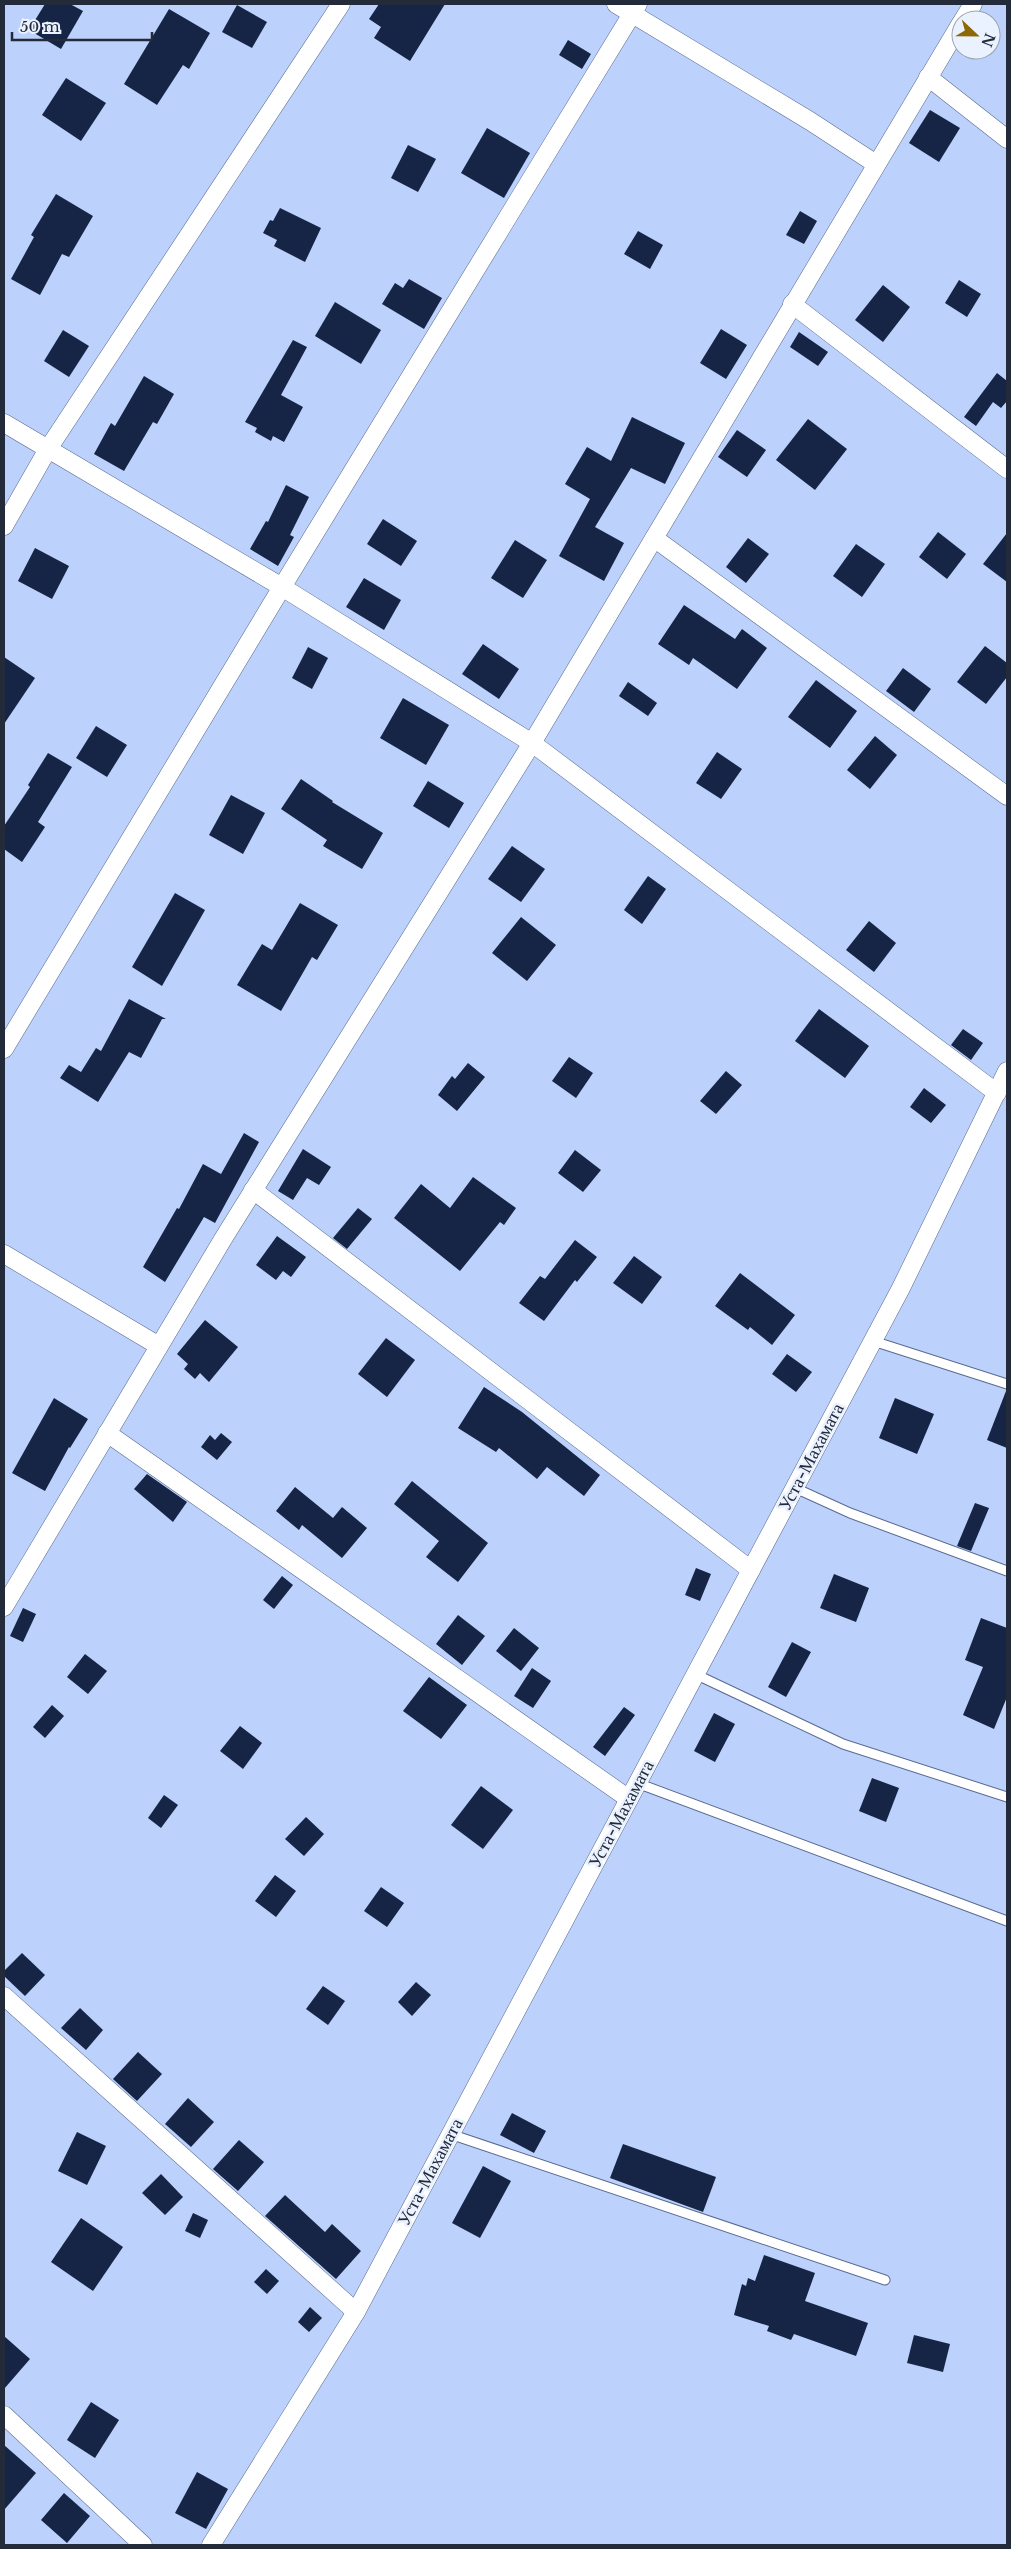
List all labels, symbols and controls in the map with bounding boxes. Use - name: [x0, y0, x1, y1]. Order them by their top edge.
- scale bar: [12, 10, 152, 42]
- north arrow: [951, 10, 1001, 60]
- text: 50 m: [20, 17, 60, 36]
- text: N: [977, 30, 999, 49]
- street label: Уста-Махамата: [773, 1399, 849, 1515]
- street label: Уста-Махамата: [583, 1756, 659, 1872]
- street label: Уста-Махамата: [392, 2114, 468, 2230]

